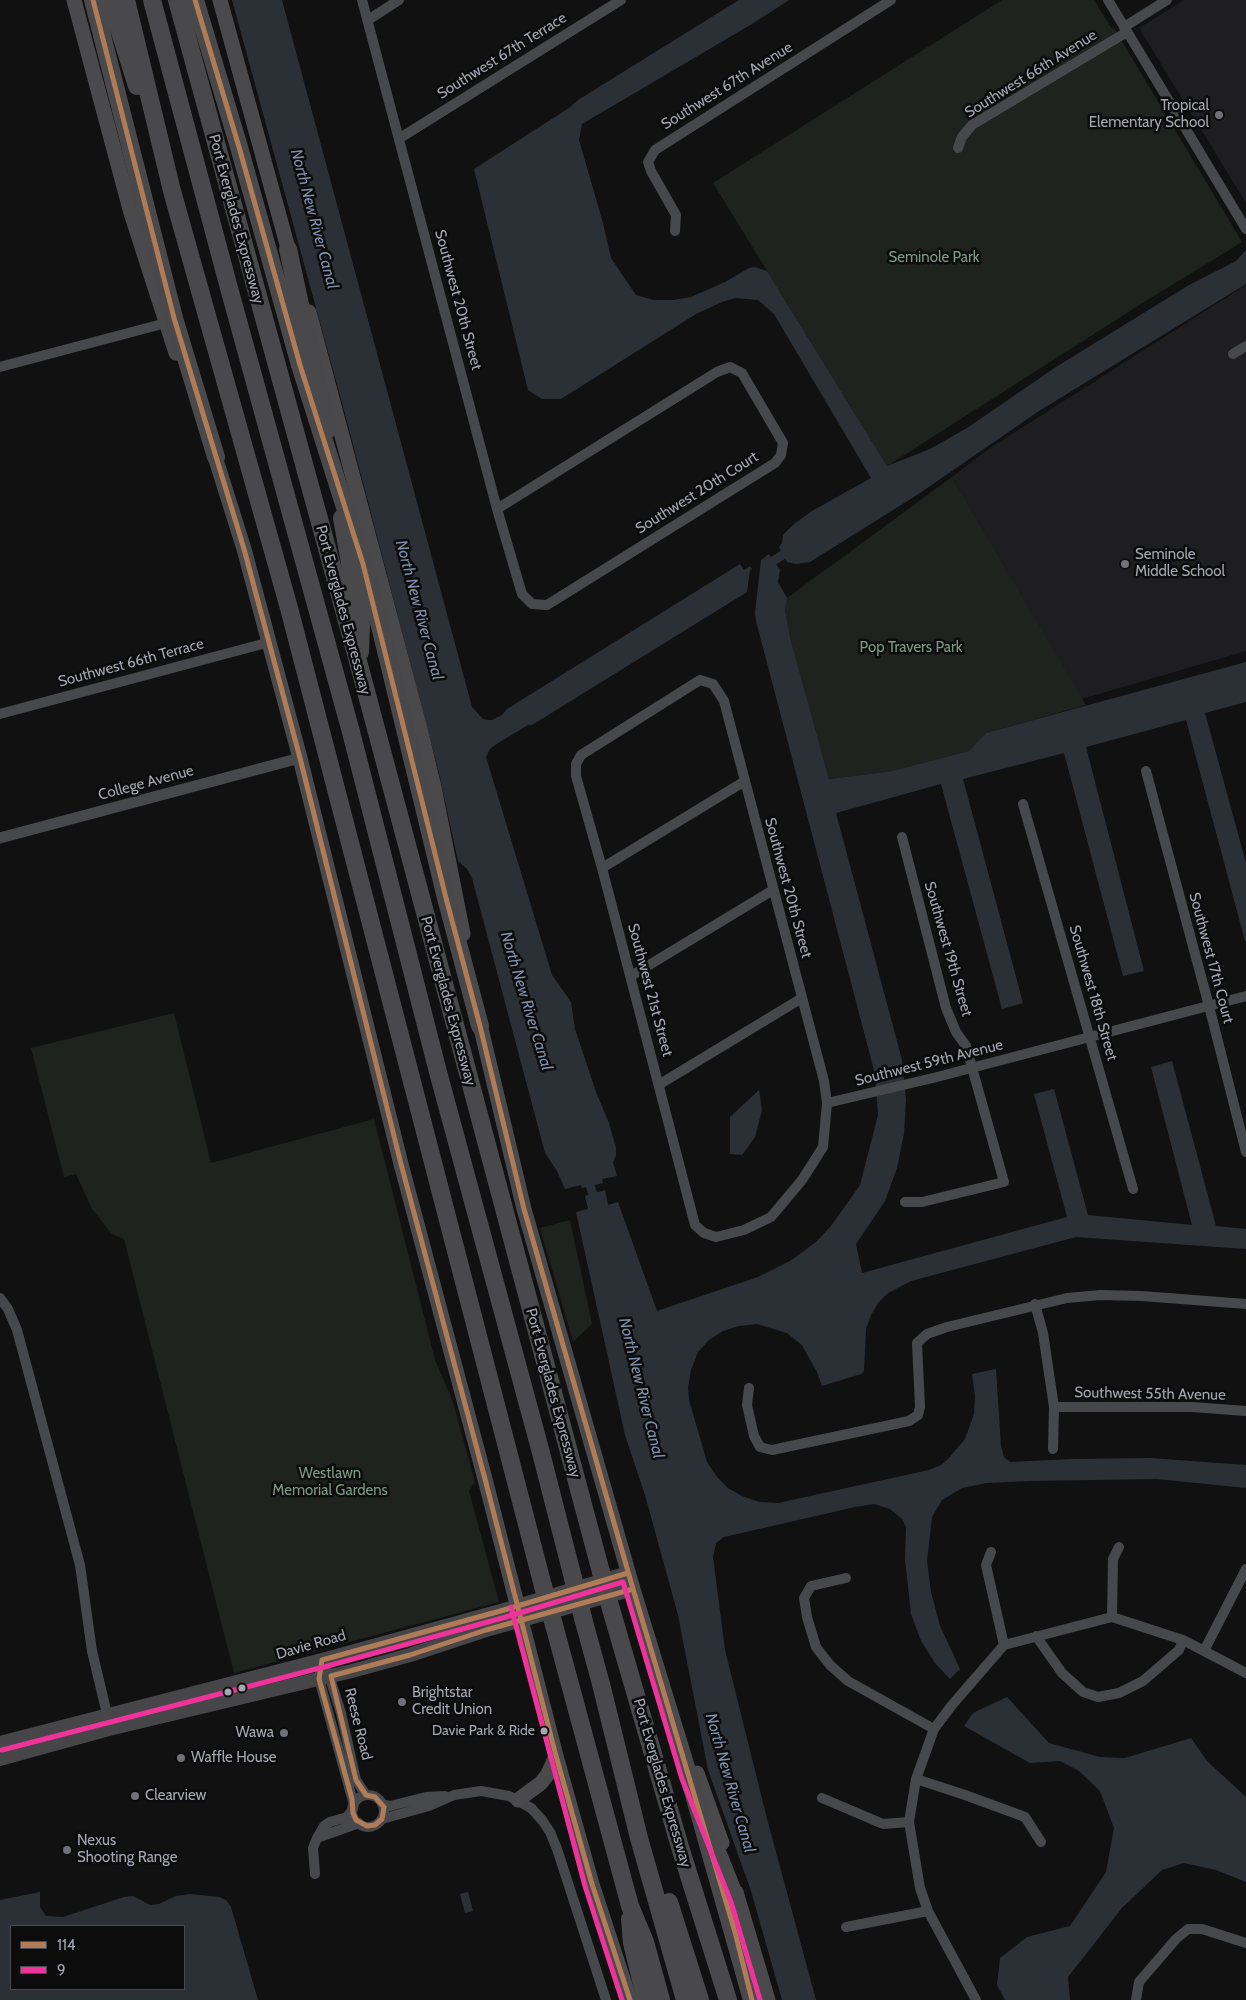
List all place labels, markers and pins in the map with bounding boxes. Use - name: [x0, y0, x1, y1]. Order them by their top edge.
- place label: Tropical Elementary School: [1089, 97, 1209, 132]
- marker: Tropical Elementary School: [1213, 109, 1225, 121]
- place label: Seminole Middle School: [1135, 546, 1225, 581]
- marker: Seminole Middle School: [1119, 558, 1131, 570]
- unlabelled marker: [237, 1683, 247, 1693]
- place label: Brightstar Credit Union: [412, 1684, 492, 1719]
- unlabelled marker: [223, 1687, 233, 1697]
- marker: Brightstar Credit Union: [396, 1696, 408, 1708]
- place label: Davie Park & Ride: [432, 1723, 535, 1739]
- place label: Wawa: [235, 1724, 274, 1742]
- marker: Davie Park & Ride: [539, 1726, 549, 1736]
- marker: Wawa: [278, 1727, 290, 1739]
- place label: Waffle House: [191, 1749, 277, 1767]
- marker: Waffle House: [175, 1752, 187, 1764]
- place label: Clearview: [145, 1787, 206, 1805]
- marker: Clearview: [129, 1790, 141, 1802]
- place label: Nexus Shooting Range: [77, 1832, 177, 1867]
- marker: Nexus Shooting Range: [61, 1844, 73, 1856]

